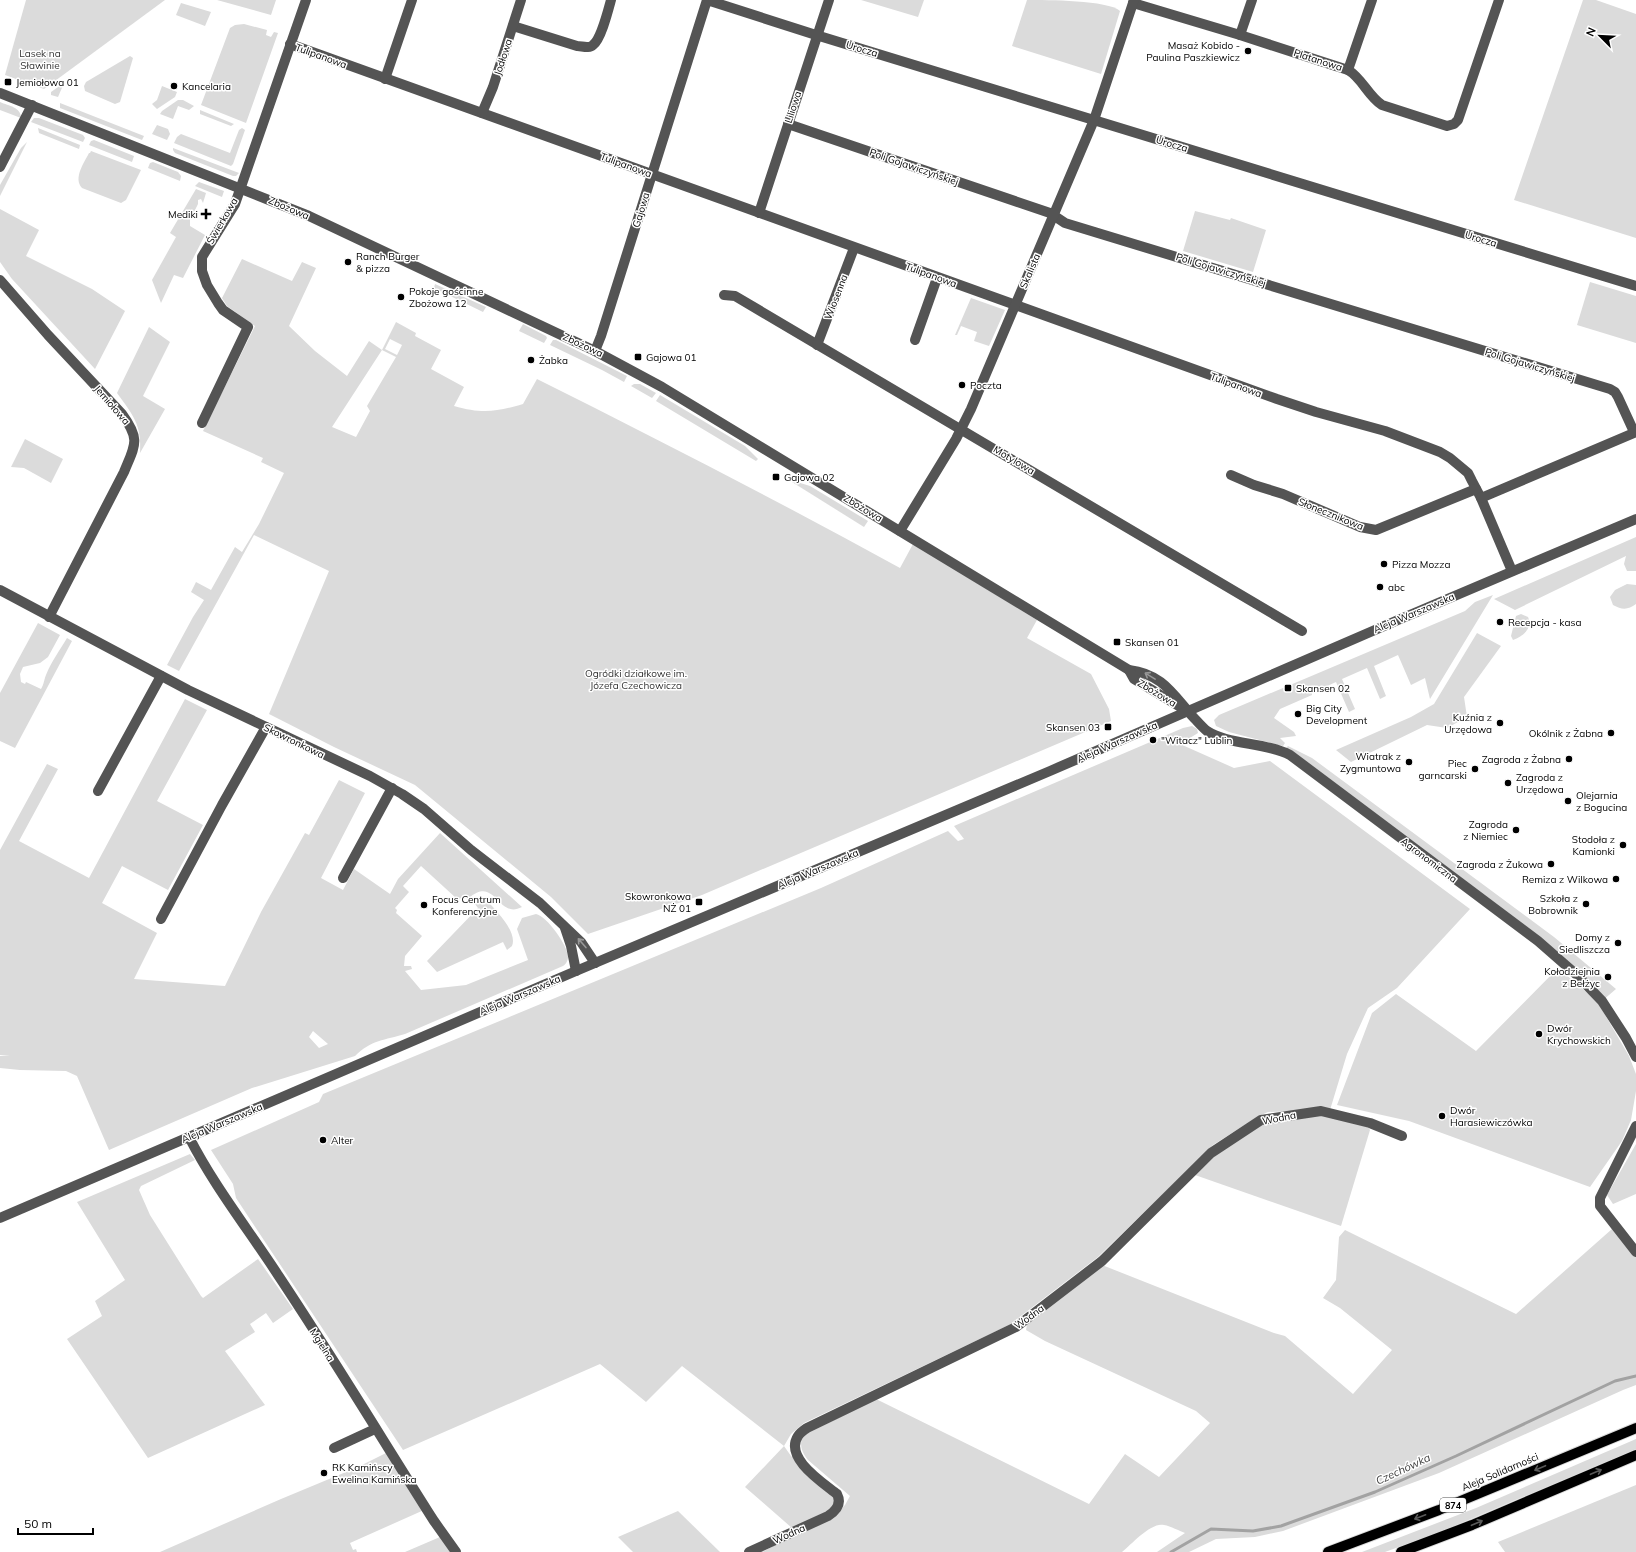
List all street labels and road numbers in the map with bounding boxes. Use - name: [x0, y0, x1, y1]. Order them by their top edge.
- street label: Jodłowa: [491, 37, 515, 77]
- street label: Urocza: [844, 38, 880, 60]
- street label: Tulipanowa: [293, 41, 349, 71]
- street label: Platanowa: [1292, 46, 1344, 74]
- street label: Liliowa: [782, 89, 804, 125]
- street label: Urocza: [1154, 133, 1190, 155]
- street label: Poli Gojawiczyńskiej: [868, 146, 960, 188]
- street label: Tulipanowa: [598, 150, 654, 180]
- street label: Gajowa: [630, 191, 652, 229]
- street label: Zbożowa: [267, 194, 311, 222]
- street label: Świerkowa: [203, 195, 241, 247]
- street label: Urocza: [1463, 228, 1499, 250]
- street label: Poli Gojawiczyńskiej: [1174, 250, 1268, 290]
- street label: Skalista: [1017, 252, 1043, 290]
- street label: Tulipanowa: [903, 260, 959, 290]
- street label: Wiosenna: [821, 273, 851, 321]
- street label: Zbożowa: [561, 330, 605, 360]
- street label: Poli Gojawiczyńskiej: [1483, 345, 1577, 385]
- street label: Tulipanowa: [1208, 370, 1264, 400]
- street label: Jemiołowa: [91, 383, 133, 427]
- street label: Motylowa: [991, 443, 1037, 477]
- street label: Zbożowa: [841, 491, 885, 525]
- street label: Słonecznikowa: [1296, 495, 1366, 533]
- street label: Aleja Warszawska: [1371, 590, 1457, 636]
- street label: Zbożowa: [1135, 676, 1179, 710]
- street label: Aleja Warszawska: [1075, 718, 1159, 766]
- street label: Skowronkowa: [262, 721, 326, 761]
- street label: Agronomiczna: [1398, 835, 1460, 885]
- street label: Aleja Warszawska: [775, 846, 861, 892]
- street label: Aleja Warszawska: [477, 972, 563, 1018]
- street label: Aleja Warszawska: [179, 1100, 265, 1146]
- street label: Wodna: [1261, 1108, 1297, 1128]
- street label: Wodna: [1011, 1302, 1047, 1332]
- street label: Mgielna: [307, 1326, 337, 1364]
- street label: Aleja Solidarności: [1460, 1450, 1540, 1494]
- road number: 874: [1440, 1498, 1466, 1512]
- street label: Wodna: [771, 1521, 807, 1547]

